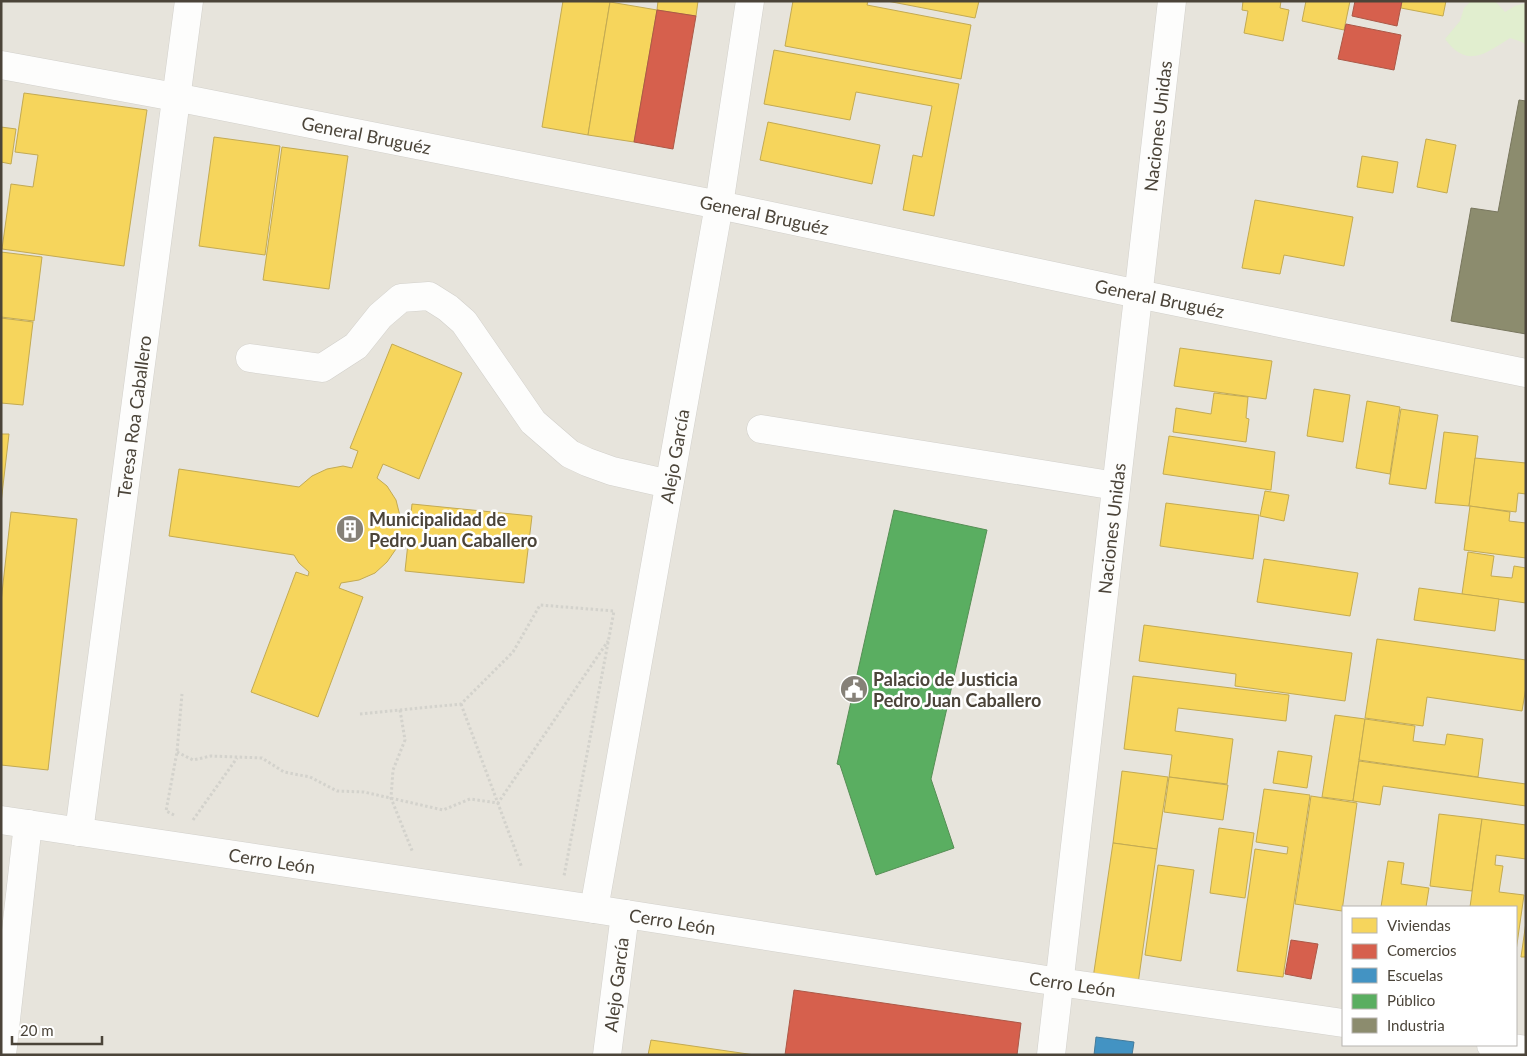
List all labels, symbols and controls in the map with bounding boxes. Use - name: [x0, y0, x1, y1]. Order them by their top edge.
- street label: Naciones Unidas: [1139, 59, 1176, 193]
- street label: General Bruguéz: [300, 111, 433, 159]
- street label: General Bruguéz: [698, 190, 831, 239]
- street label: General Bruguéz: [1093, 274, 1226, 322]
- street label: Teresa Roa Caballero: [112, 334, 156, 499]
- street label: Alejo García: [655, 407, 694, 505]
- street label: Naciones Unidas: [1093, 462, 1130, 595]
- place label: Municipalidad de Pedro Juan Caballero: [369, 508, 537, 551]
- building icon: Municipalidad de Pedro Juan Caballero: [335, 514, 365, 544]
- place label: Palacio de Justicia Pedro Juan Caballero: [873, 668, 1041, 711]
- public building icon: Palacio de Justicia Pedro Juan Caballero: [839, 674, 869, 704]
- street label: Cerro León: [227, 843, 317, 878]
- street label: Cerro León: [628, 904, 717, 939]
- legend: [1342, 906, 1517, 1046]
- text: Viviendas: [1387, 916, 1451, 934]
- street label: Alejo García: [599, 936, 633, 1033]
- text: Comercios: [1387, 941, 1457, 959]
- street label: Cerro León: [1028, 966, 1117, 1001]
- text: Escuelas: [1387, 966, 1443, 984]
- text: Público: [1387, 991, 1435, 1009]
- scale bar: [12, 1014, 102, 1046]
- text: Industria: [1387, 1016, 1445, 1034]
- text: 20 m: [20, 1021, 54, 1039]

